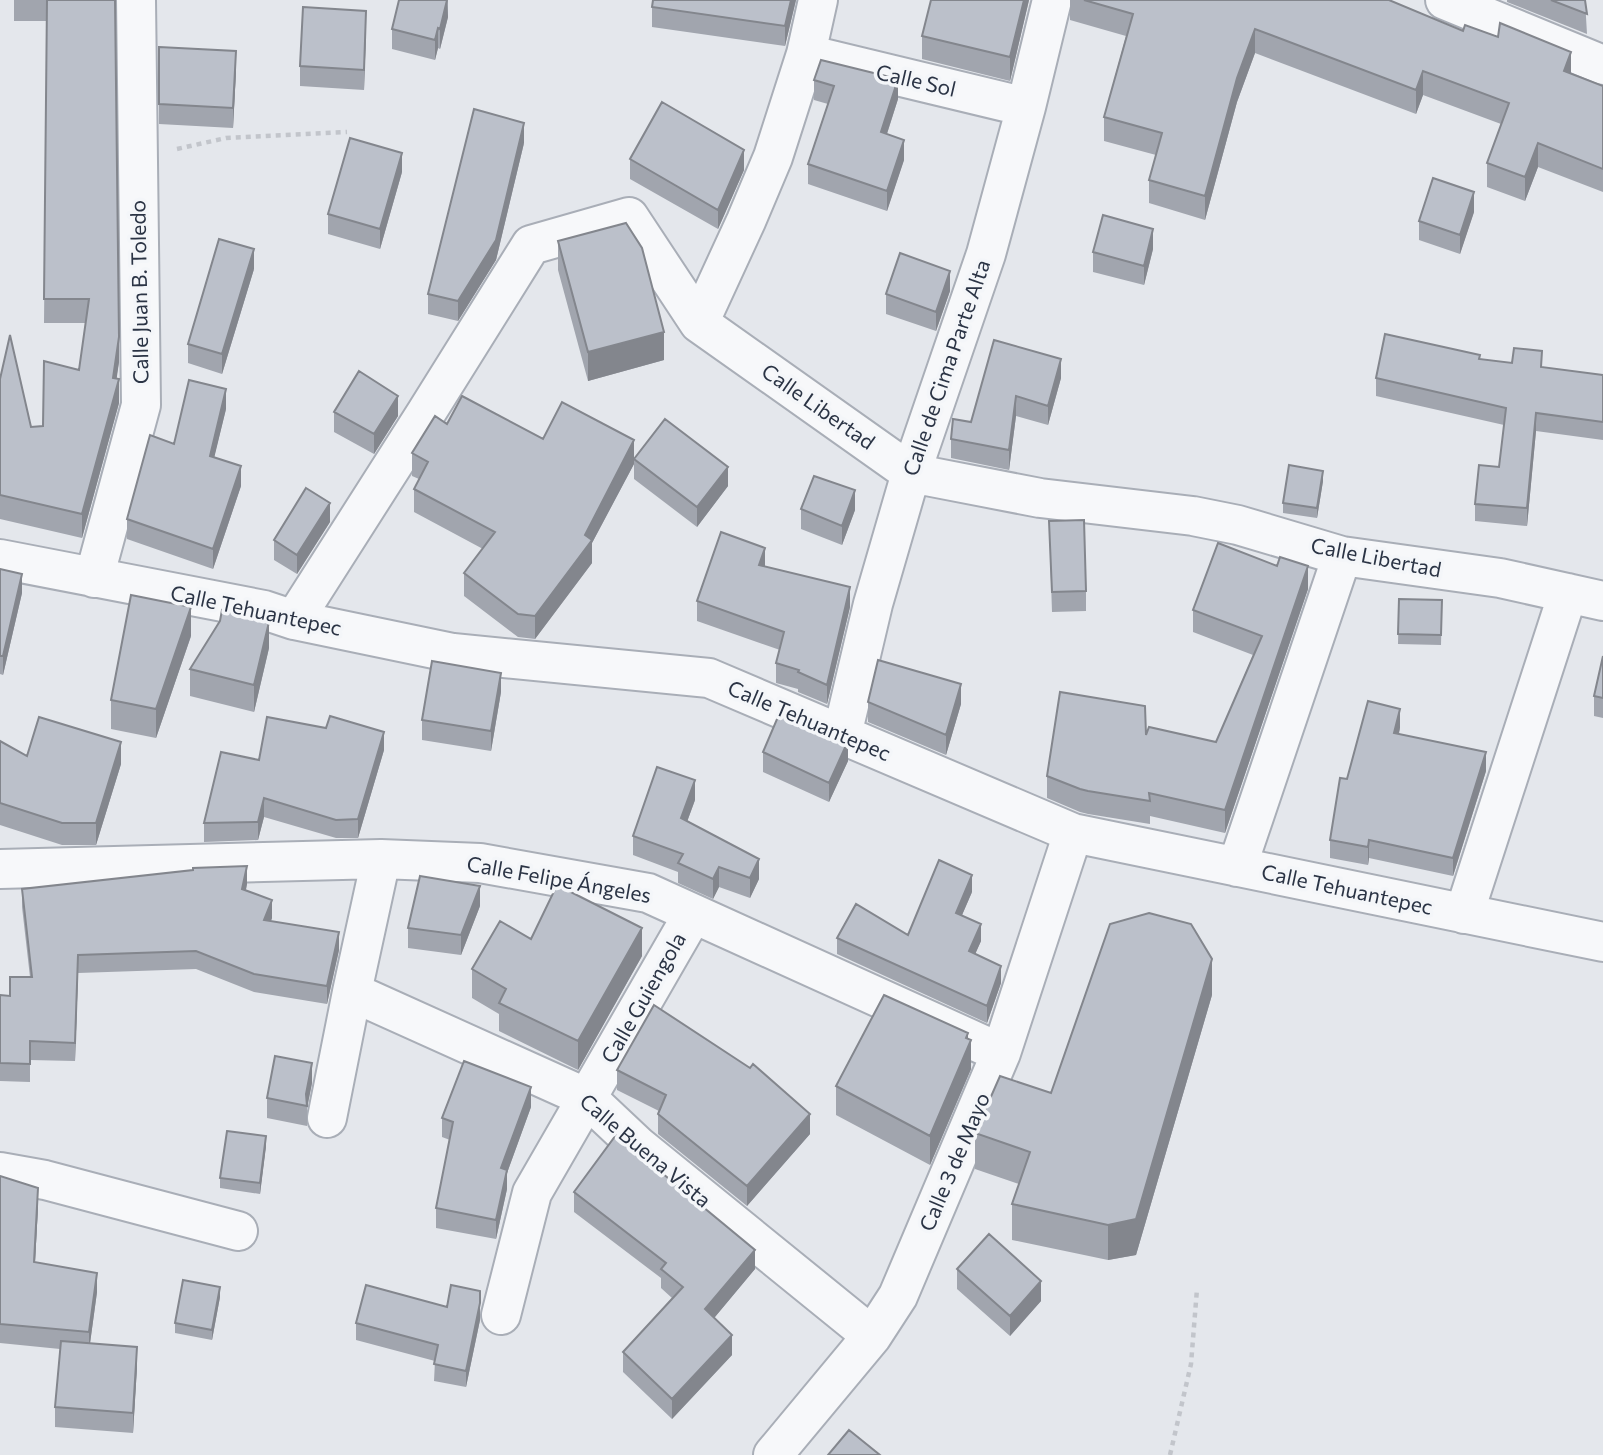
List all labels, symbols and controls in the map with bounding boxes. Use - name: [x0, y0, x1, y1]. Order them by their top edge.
- street label: Calle Sol: [874, 58, 959, 101]
- street label: Calle Juan B. Toledo: [124, 200, 153, 384]
- street label: Calle de Cima Parte Alta: [897, 256, 994, 479]
- street label: Calle Libertad: [758, 358, 880, 454]
- street label: Calle Libertad: [1309, 532, 1444, 581]
- street label: Calle Tehuantepec: [168, 579, 344, 640]
- street label: Calle Tehuantepec: [725, 674, 895, 765]
- street label: Calle Felipe Ángeles: [465, 850, 653, 907]
- street label: Calle Tehuantepec: [1259, 858, 1435, 919]
- street label: Calle Guiengola: [595, 927, 690, 1067]
- street label: Calle Buena Vista: [575, 1088, 717, 1212]
- street label: Calle 3 de Mayo: [913, 1088, 994, 1234]

